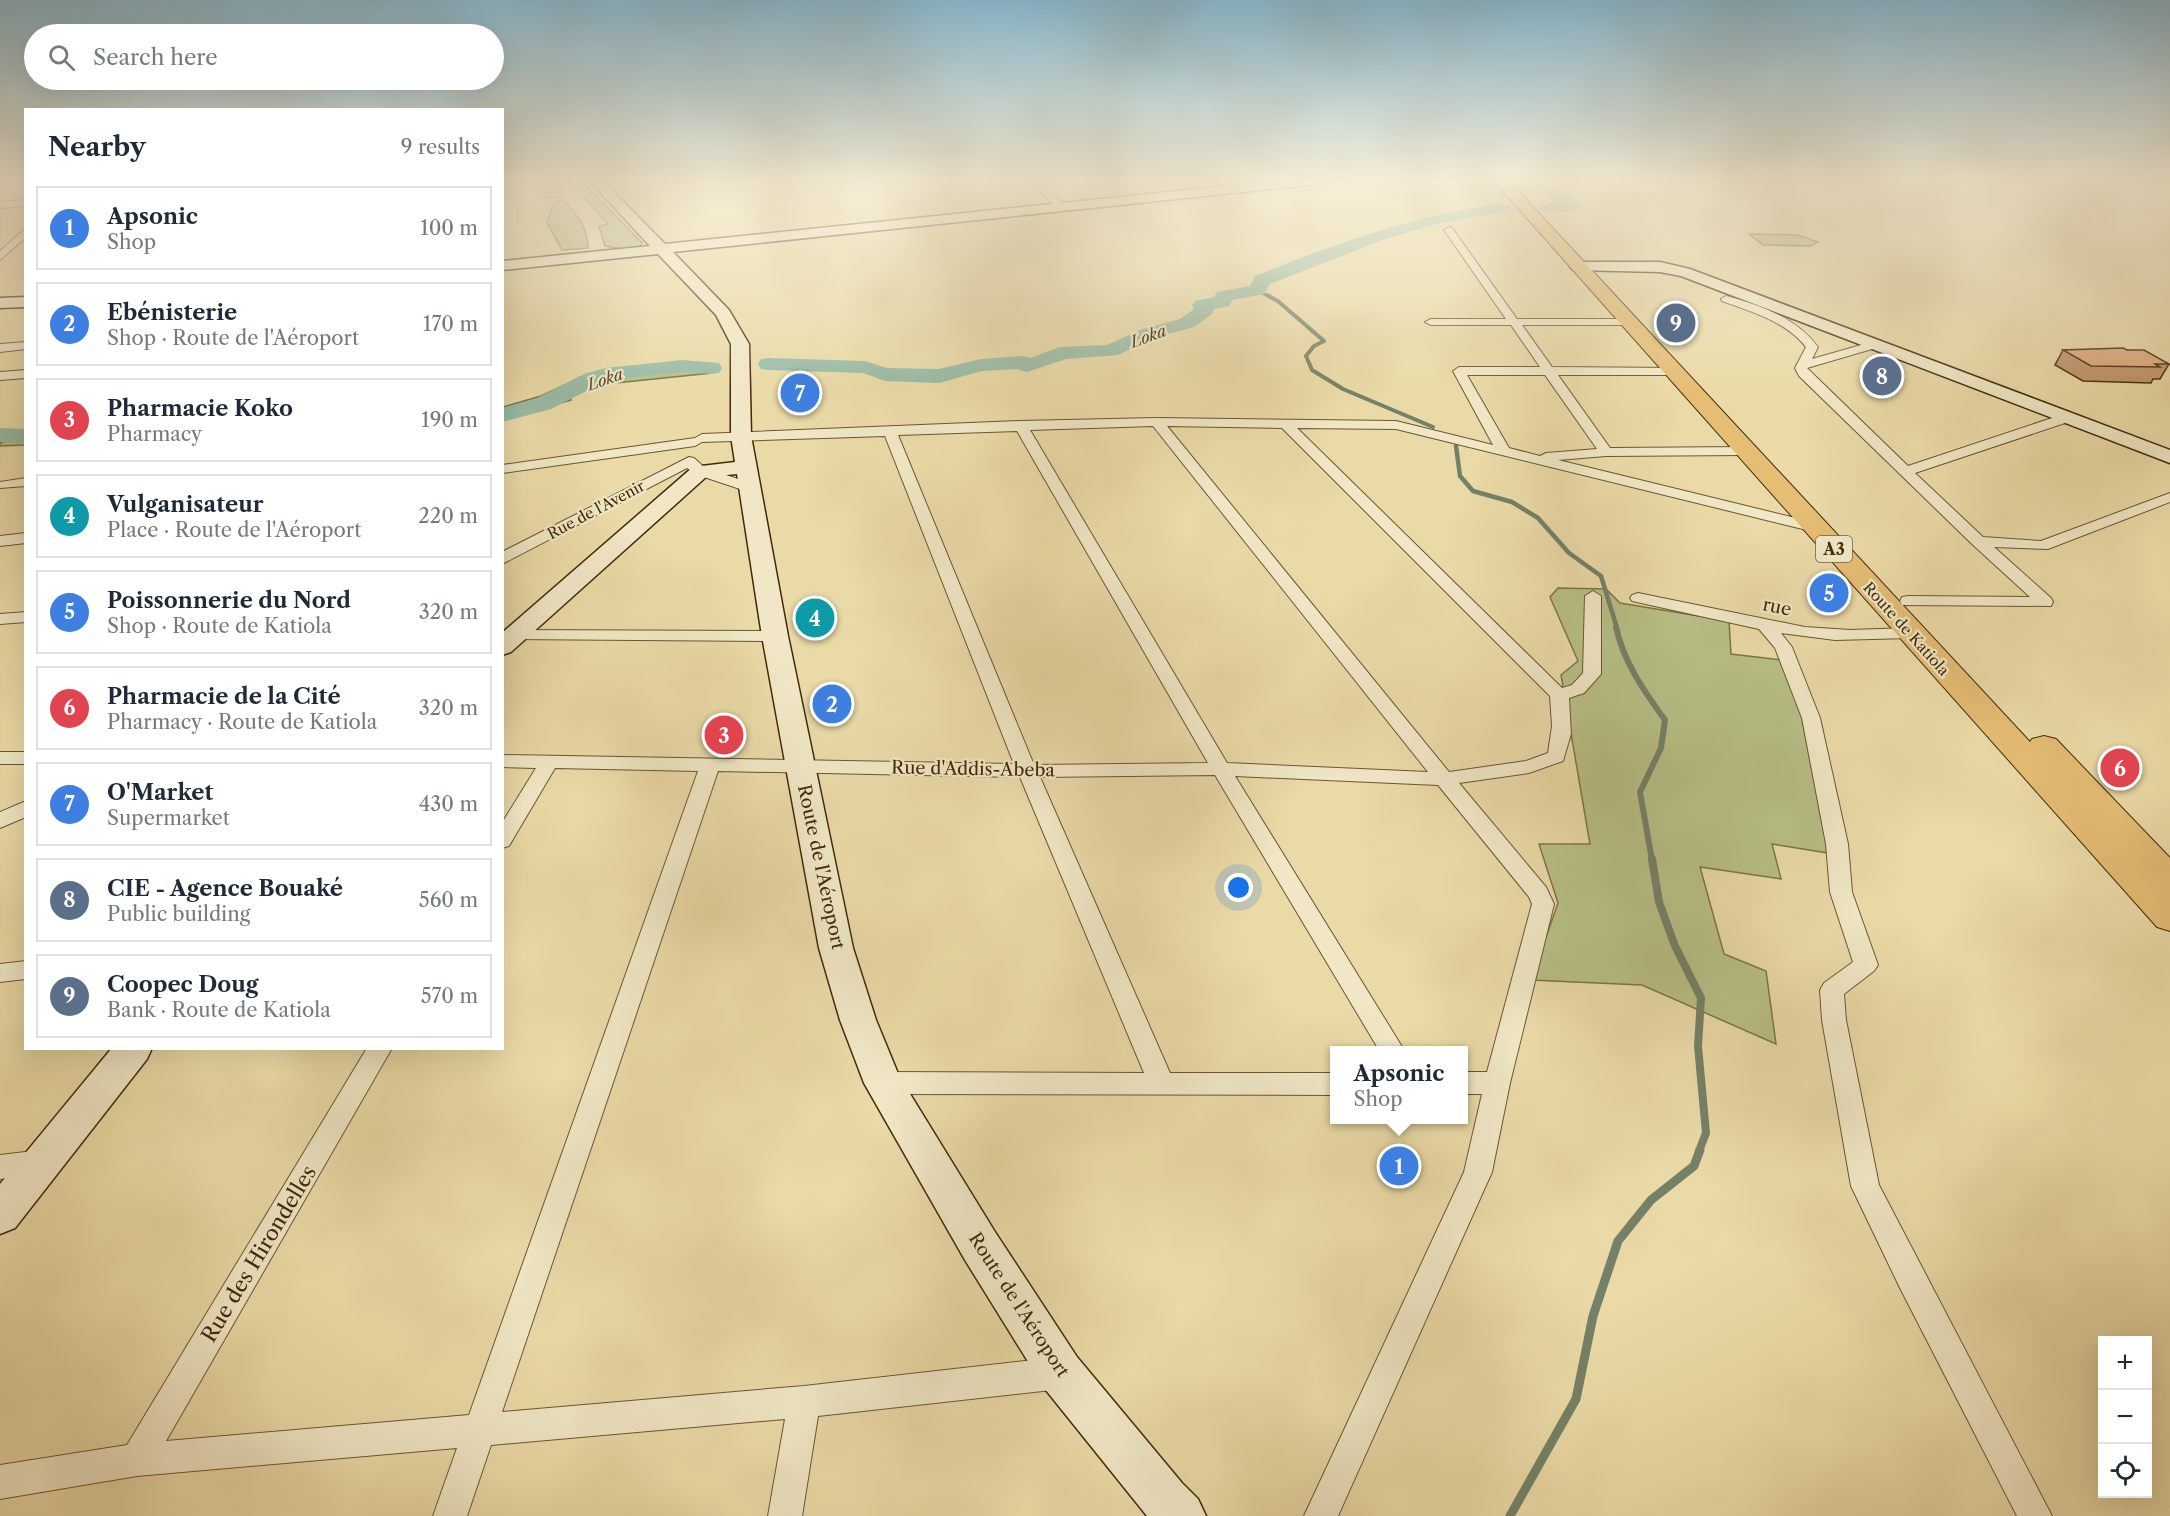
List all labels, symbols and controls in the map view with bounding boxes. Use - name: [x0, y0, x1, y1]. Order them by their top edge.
- search box: [24, 24, 504, 90]
- icon: search: [45, 41, 78, 74]
- text: Search here: [93, 44, 218, 71]
- text: Nearby: [48, 131, 146, 163]
- text: 9 results: [401, 135, 480, 159]
- text: Apsonic: [107, 203, 198, 230]
- text: 1: [65, 216, 74, 240]
- text: 100 m: [420, 216, 478, 240]
- text: Shop: [107, 230, 156, 254]
- text: Ebénisterie: [107, 299, 237, 326]
- pin: 9: [1656, 300, 1696, 346]
- text: 2: [64, 312, 75, 336]
- text: 170 m: [423, 312, 478, 336]
- water label: Loka: [1125, 320, 1169, 352]
- text: Shop · Route de l'Aéroport: [107, 326, 359, 350]
- pin: 8: [1862, 354, 1902, 398]
- water label: Loka: [582, 363, 626, 395]
- pin: 7: [780, 370, 820, 416]
- text: Pharmacie Koko: [107, 395, 293, 422]
- text: 3: [64, 408, 75, 432]
- text: 190 m: [421, 408, 478, 432]
- text: Pharmacy: [107, 422, 202, 446]
- street label: Rue de l'Avenir: [544, 476, 648, 543]
- text: Vulganisateur: [107, 491, 264, 518]
- text: 4: [64, 504, 75, 528]
- text: 220 m: [418, 504, 478, 528]
- text: Place · Route de l'Aéroport: [107, 518, 361, 542]
- road number: A3: [1816, 536, 1852, 562]
- pin: 5: [1810, 570, 1848, 616]
- street label: Route de Katiola: [1859, 578, 1953, 679]
- text: Poissonnerie du Nord: [107, 587, 351, 614]
- street label: rue: [1761, 593, 1793, 621]
- pin: 4: [796, 596, 834, 640]
- text: 5: [64, 600, 75, 624]
- text: 320 m: [419, 600, 478, 624]
- text: Shop · Route de Katiola: [107, 614, 332, 638]
- pin: 2: [812, 682, 852, 726]
- text: Pharmacie de la Cité: [107, 683, 341, 710]
- text: 6: [64, 696, 75, 720]
- text: 320 m: [419, 696, 478, 720]
- text: Pharmacy · Route de Katiola: [107, 710, 377, 734]
- pin: 3: [704, 712, 744, 758]
- pin: 6: [2100, 746, 2140, 790]
- street label: Rue d'Addis-Abeba: [891, 757, 1056, 781]
- text: O'Market: [107, 779, 213, 806]
- street label: Route de l'Aéroport: [793, 783, 849, 952]
- text: 7: [64, 792, 75, 816]
- text: 430 m: [419, 792, 478, 816]
- text: Supermarket: [107, 806, 230, 830]
- your location: [1224, 873, 1253, 902]
- text: CIE - Agence Bouaké: [107, 875, 343, 902]
- text: 8: [63, 888, 76, 912]
- text: 560 m: [419, 888, 478, 912]
- text: Public building: [107, 902, 250, 926]
- text: Coopec Doug: [107, 971, 259, 998]
- text: 9: [64, 984, 75, 1008]
- text: 570 m: [421, 984, 478, 1008]
- text: Bank · Route de Katiola: [107, 998, 331, 1022]
- popup: [1330, 1046, 1468, 1124]
- text: Apsonic: [1354, 1060, 1444, 1087]
- text: Shop: [1354, 1087, 1403, 1111]
- pin: 1: [1380, 1144, 1418, 1188]
- street label: Rue des Hirondelles: [196, 1161, 321, 1347]
- street label: Route de l'Aéroport: [964, 1229, 1074, 1382]
- map controls: [2098, 1336, 2152, 1498]
- button: +: [2098, 1336, 2152, 1390]
- button: −: [2098, 1390, 2152, 1444]
- button: locate: [2098, 1444, 2152, 1498]

